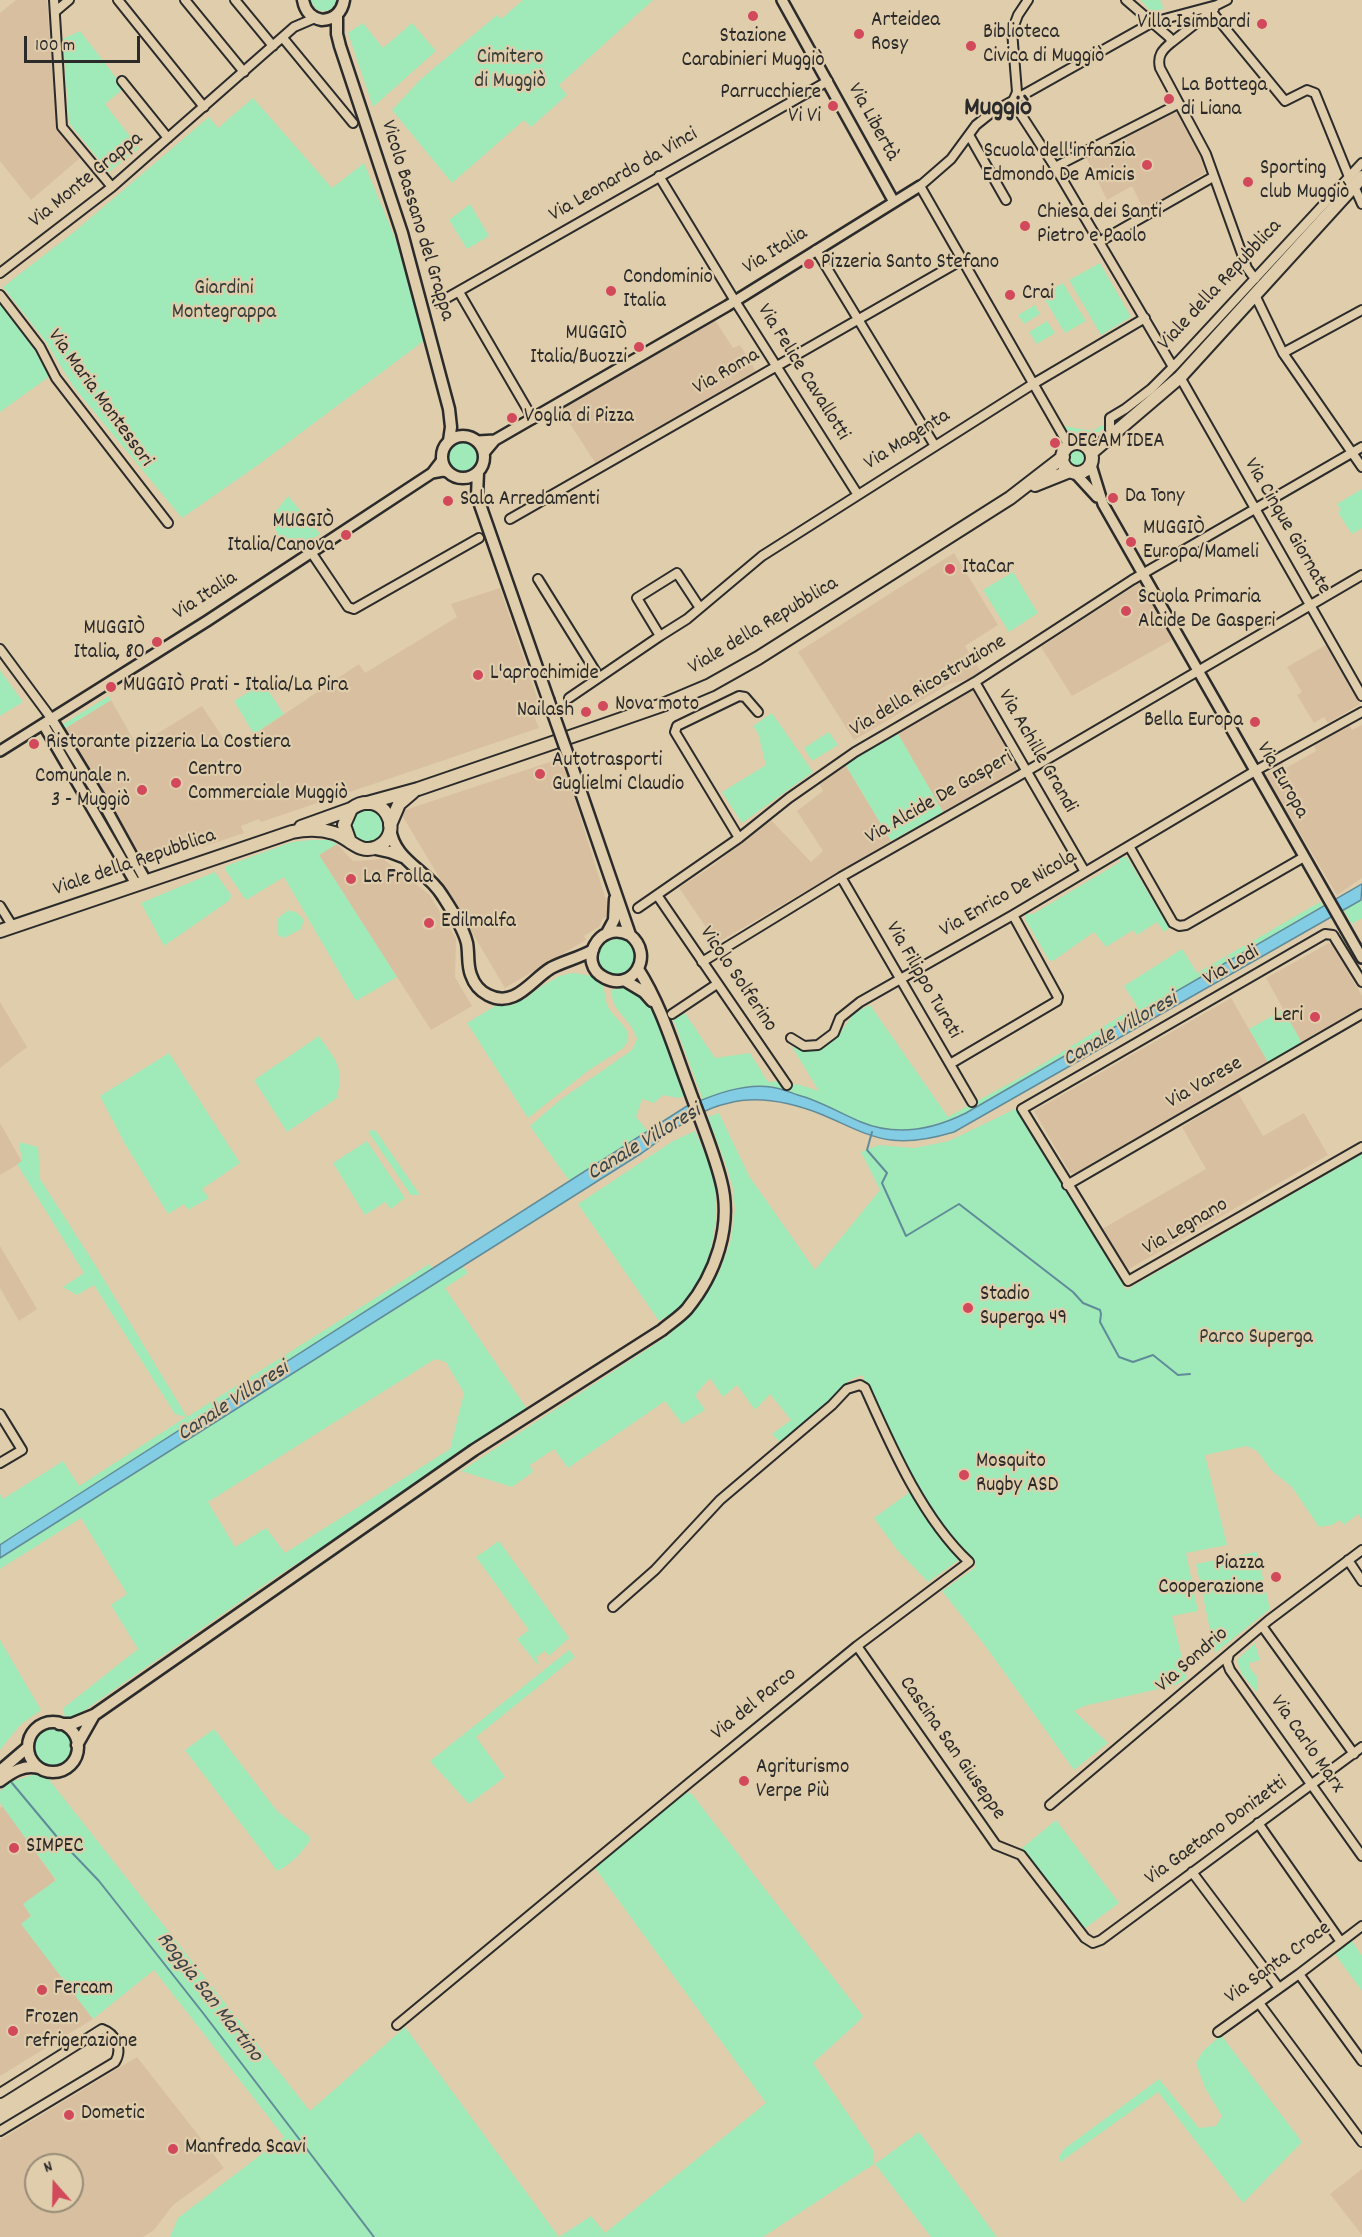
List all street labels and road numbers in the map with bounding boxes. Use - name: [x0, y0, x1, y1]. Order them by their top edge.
- street label: Via Libertà: [840, 80, 904, 166]
- street label: Vicolo Bassano del Grappa: [373, 118, 459, 324]
- street label: Via Leonardo da Vinci: [545, 123, 703, 229]
- street label: Via Monte Grappa: [25, 127, 149, 235]
- street label: Viale della Repubblica: [1154, 215, 1288, 357]
- street label: Via Italia: [739, 222, 813, 282]
- street label: Via Felice Cavallotti: [750, 300, 854, 446]
- street label: Via Maria Montessori: [41, 325, 157, 473]
- street label: Via Roma: [689, 344, 765, 402]
- street label: Via Magenta: [860, 405, 956, 477]
- street label: Via Cinque Giornate: [1237, 454, 1335, 600]
- street label: Via Italia: [169, 567, 243, 627]
- street label: Viale della Repubblica: [685, 572, 843, 682]
- street label: Via della Ricostruzione: [846, 630, 1012, 744]
- street label: Via Achille Grandi: [991, 686, 1081, 818]
- street label: Via Europa: [1249, 738, 1313, 824]
- street label: Via Alcide De Gasperi: [862, 747, 1018, 851]
- street label: Viale della Repubblica: [50, 824, 220, 904]
- street label: Via Enrico De Nicola: [936, 846, 1082, 944]
- street label: Via Filippo Turati: [878, 918, 966, 1044]
- street label: Vicolo Solferino: [692, 922, 782, 1038]
- street label: Via Lodi: [1200, 941, 1264, 993]
- street label: Via Varese: [1162, 1052, 1248, 1116]
- street label: Via Legnano: [1139, 1194, 1233, 1262]
- street label: Via Sondrio: [1152, 1623, 1234, 1699]
- street label: Via del Parco: [707, 1663, 803, 1747]
- street label: Cascina San Giuseppe: [892, 1672, 1010, 1826]
- street label: Via Carlo Marx: [1263, 1691, 1349, 1799]
- street label: Via Gaetano Donizetti: [1141, 1772, 1293, 1892]
- street label: Via Santa Croce: [1221, 1917, 1337, 2011]

